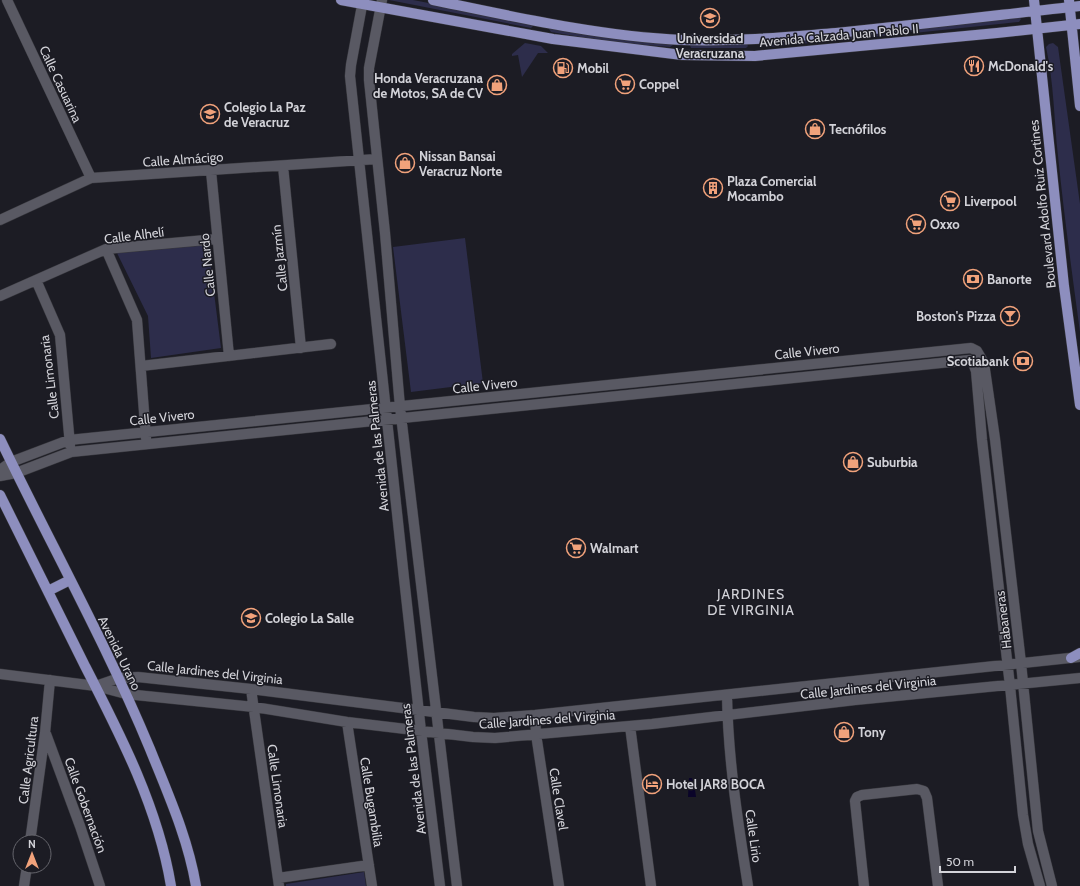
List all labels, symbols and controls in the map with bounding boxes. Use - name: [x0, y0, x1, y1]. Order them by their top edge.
- school or university icon: Universidad Veracruzana: [699, 7, 721, 29]
- street label: Avenida Calzada Juan Pablo II: [759, 20, 919, 50]
- place label: Universidad Veracruzana: [676, 30, 745, 61]
- street label: Calle Casuarina: [36, 43, 86, 126]
- restaurant icon: McDonald's: [963, 55, 985, 77]
- fuel station icon: Mobil: [552, 57, 574, 79]
- place label: McDonald's: [988, 58, 1054, 74]
- place label: Mobil: [577, 60, 610, 76]
- place label: Honda Veracruzana de Motos, SA de CV: [373, 70, 484, 101]
- supermarket icon: Coppel: [614, 73, 636, 95]
- shop icon: Honda Veracruzana de Motos, SA de CV: [486, 74, 508, 96]
- place label: Coppel: [639, 76, 680, 92]
- place label: Colegio La Paz de Veracruz: [224, 99, 306, 130]
- school or university icon: Colegio La Paz de Veracruz: [199, 103, 221, 125]
- shop icon: Tecnófilos: [804, 118, 826, 140]
- street label: Boulevard Adolfo Ruiz Cortines: [1025, 118, 1059, 289]
- place label: Tecnófilos: [829, 121, 887, 137]
- street label: Calle Almácigo: [142, 148, 224, 170]
- place label: Nissan Bansai Veracruz Norte: [419, 148, 502, 179]
- shop icon: Nissan Bansai Veracruz Norte: [394, 152, 416, 174]
- place label: Plaza Comercial Mocambo: [727, 173, 817, 204]
- building icon: Plaza Comercial Mocambo: [702, 177, 724, 199]
- supermarket icon: Liverpool: [939, 190, 961, 212]
- place label: Liverpool: [964, 193, 1017, 209]
- supermarket icon: Oxxo: [905, 213, 927, 235]
- place label: Oxxo: [930, 216, 960, 232]
- street label: Calle Alhelí: [103, 223, 165, 247]
- street label: Calle Jazmín: [268, 224, 290, 292]
- street label: Calle Nardo: [196, 233, 218, 297]
- bank icon: Banorte: [962, 268, 984, 290]
- place label: Banorte: [987, 271, 1032, 287]
- bar icon: Boston's Pizza: [999, 305, 1021, 327]
- place label: Boston's Pizza: [916, 308, 997, 324]
- street label: Calle Limonaria: [36, 333, 62, 420]
- street label: Calle Vivero: [774, 340, 840, 362]
- bank icon: Scotiabank: [1012, 350, 1034, 372]
- place label: Scotiabank: [947, 353, 1010, 369]
- street label: Calle Vivero: [452, 374, 518, 396]
- street label: Avenida de las Palmeras: [362, 379, 392, 512]
- street label: Calle Vivero: [129, 406, 195, 428]
- shop icon: Suburbia: [842, 451, 864, 473]
- place label: Suburbia: [867, 454, 918, 470]
- supermarket icon: Walmart: [565, 537, 587, 559]
- place label: Walmart: [590, 540, 639, 556]
- district label: JARDINES DE VIRGINIA: [707, 585, 795, 619]
- street label: Habaneras: [991, 589, 1014, 650]
- school or university icon: Colegio La Salle: [240, 607, 262, 629]
- place label: Colegio La Salle: [265, 610, 354, 626]
- street label: Avenida Urano: [95, 613, 145, 693]
- street label: Calle Jardines del Virginia: [146, 657, 284, 687]
- street label: Calle Jardines del Virginia: [799, 672, 937, 702]
- street label: Avenida de las Palmeras: [397, 702, 429, 835]
- street label: Calle Jardines del Virginia: [478, 706, 616, 732]
- street label: Calle Agricultura: [15, 714, 41, 805]
- shop icon: Tony: [833, 721, 855, 743]
- place label: Tony: [858, 724, 886, 740]
- street label: Calle Limonaria: [264, 743, 292, 830]
- street label: Calle Gobernación: [61, 755, 111, 855]
- street label: Calle Bugambilia: [357, 756, 387, 849]
- street label: Calle Clavel: [546, 767, 572, 831]
- hotel icon: Hotel JAR8 BOCA: [641, 773, 663, 795]
- place label: Hotel JAR8 BOCA: [666, 776, 766, 792]
- street label: Calle Lirio: [742, 809, 766, 863]
- north arrow: [12, 834, 52, 874]
- text: N: [28, 837, 36, 851]
- scale bar: [940, 848, 1015, 874]
- text: 50 m: [946, 854, 974, 869]

